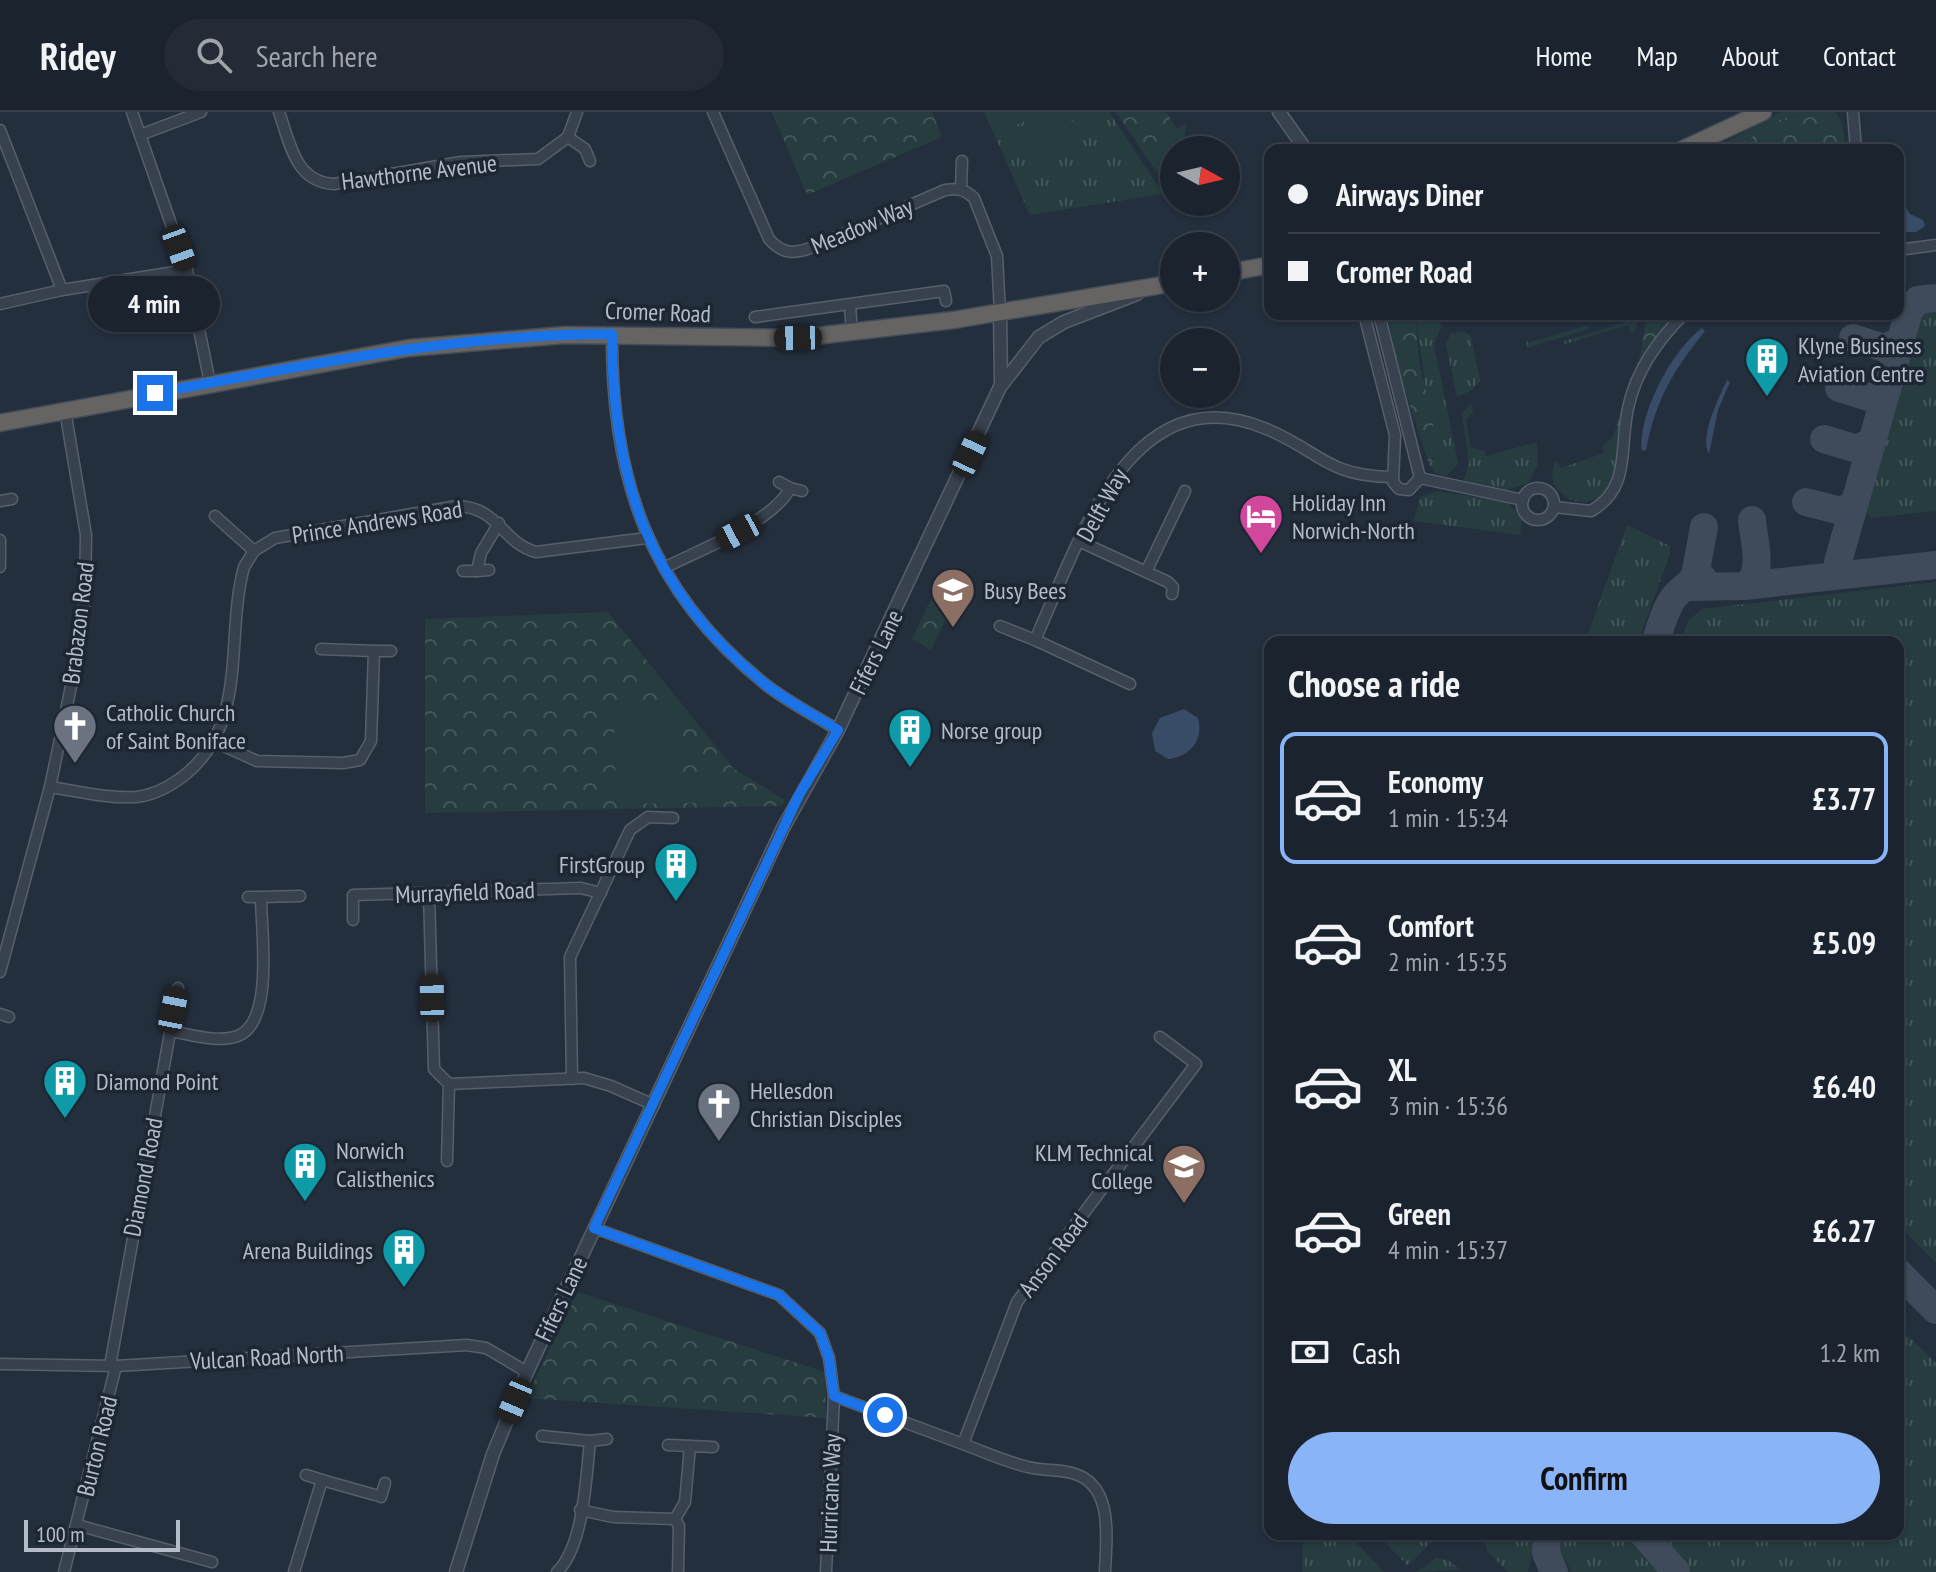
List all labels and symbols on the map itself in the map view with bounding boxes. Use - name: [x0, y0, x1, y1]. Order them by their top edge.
- north arrow: [1160, 136, 1240, 216]
- street label: Hawthorne Avenue: [340, 147, 498, 197]
- street label: Meadow Way: [806, 191, 918, 261]
- car: [160, 221, 198, 275]
- callout: 4 min: [89, 277, 221, 333]
- street label: Cromer Road: [605, 295, 711, 329]
- car: [774, 326, 822, 350]
- place label: Klyne Business Aviation Centre: [1798, 330, 1924, 389]
- building icon: Klyne Business Aviation Centre: [1743, 335, 1791, 398]
- route end: [137, 375, 173, 411]
- car: [949, 427, 991, 481]
- street label: Delft Way: [1069, 463, 1135, 547]
- place label: Holiday Inn Norwich-North: [1292, 487, 1415, 546]
- hotel icon: Holiday Inn Norwich-North: [1237, 492, 1285, 555]
- street label: Prince Andrews Road: [290, 493, 464, 551]
- car: [712, 510, 766, 554]
- street label: Brabazon Road: [55, 560, 101, 686]
- school or university icon: Busy Bees: [929, 566, 977, 629]
- place label: Busy Bees: [984, 575, 1066, 606]
- street label: Fifers Lane: [842, 605, 910, 699]
- place label: Catholic Church of Saint Boniface: [106, 697, 246, 756]
- church icon: Catholic Church of Saint Boniface: [51, 702, 99, 765]
- building icon: Norse group: [886, 706, 934, 769]
- place label: Norse group: [941, 715, 1042, 746]
- building icon: FirstGroup: [652, 840, 700, 903]
- place label: FirstGroup: [559, 849, 645, 880]
- street label: Murrayfield Road: [395, 874, 535, 910]
- car: [420, 974, 444, 1022]
- car: [157, 984, 189, 1036]
- building icon: Diamond Point: [41, 1057, 89, 1120]
- place label: Diamond Point: [96, 1066, 219, 1097]
- place label: Hellesdon Christian Disciples: [750, 1075, 902, 1134]
- church icon: Hellesdon Christian Disciples: [695, 1080, 743, 1143]
- street label: Diamond Road: [116, 1115, 170, 1239]
- place label: Norwich Calisthenics: [336, 1135, 435, 1194]
- place label: KLM Technical College: [1035, 1137, 1153, 1196]
- building icon: Norwich Calisthenics: [281, 1140, 329, 1203]
- school or university icon: KLM Technical College: [1160, 1142, 1208, 1205]
- street label: Anson Road: [1011, 1207, 1095, 1303]
- building icon: Arena Buildings: [380, 1226, 428, 1289]
- place label: Arena Buildings: [243, 1235, 373, 1266]
- street label: Fifers Lane: [528, 1251, 594, 1347]
- street label: Vulcan Road North: [189, 1338, 344, 1377]
- car: [495, 1374, 535, 1428]
- street label: Burton Road: [70, 1393, 124, 1499]
- route start: [867, 1397, 903, 1433]
- street label: Hurricane Way: [812, 1433, 848, 1553]
- scale bar: [24, 1516, 180, 1552]

